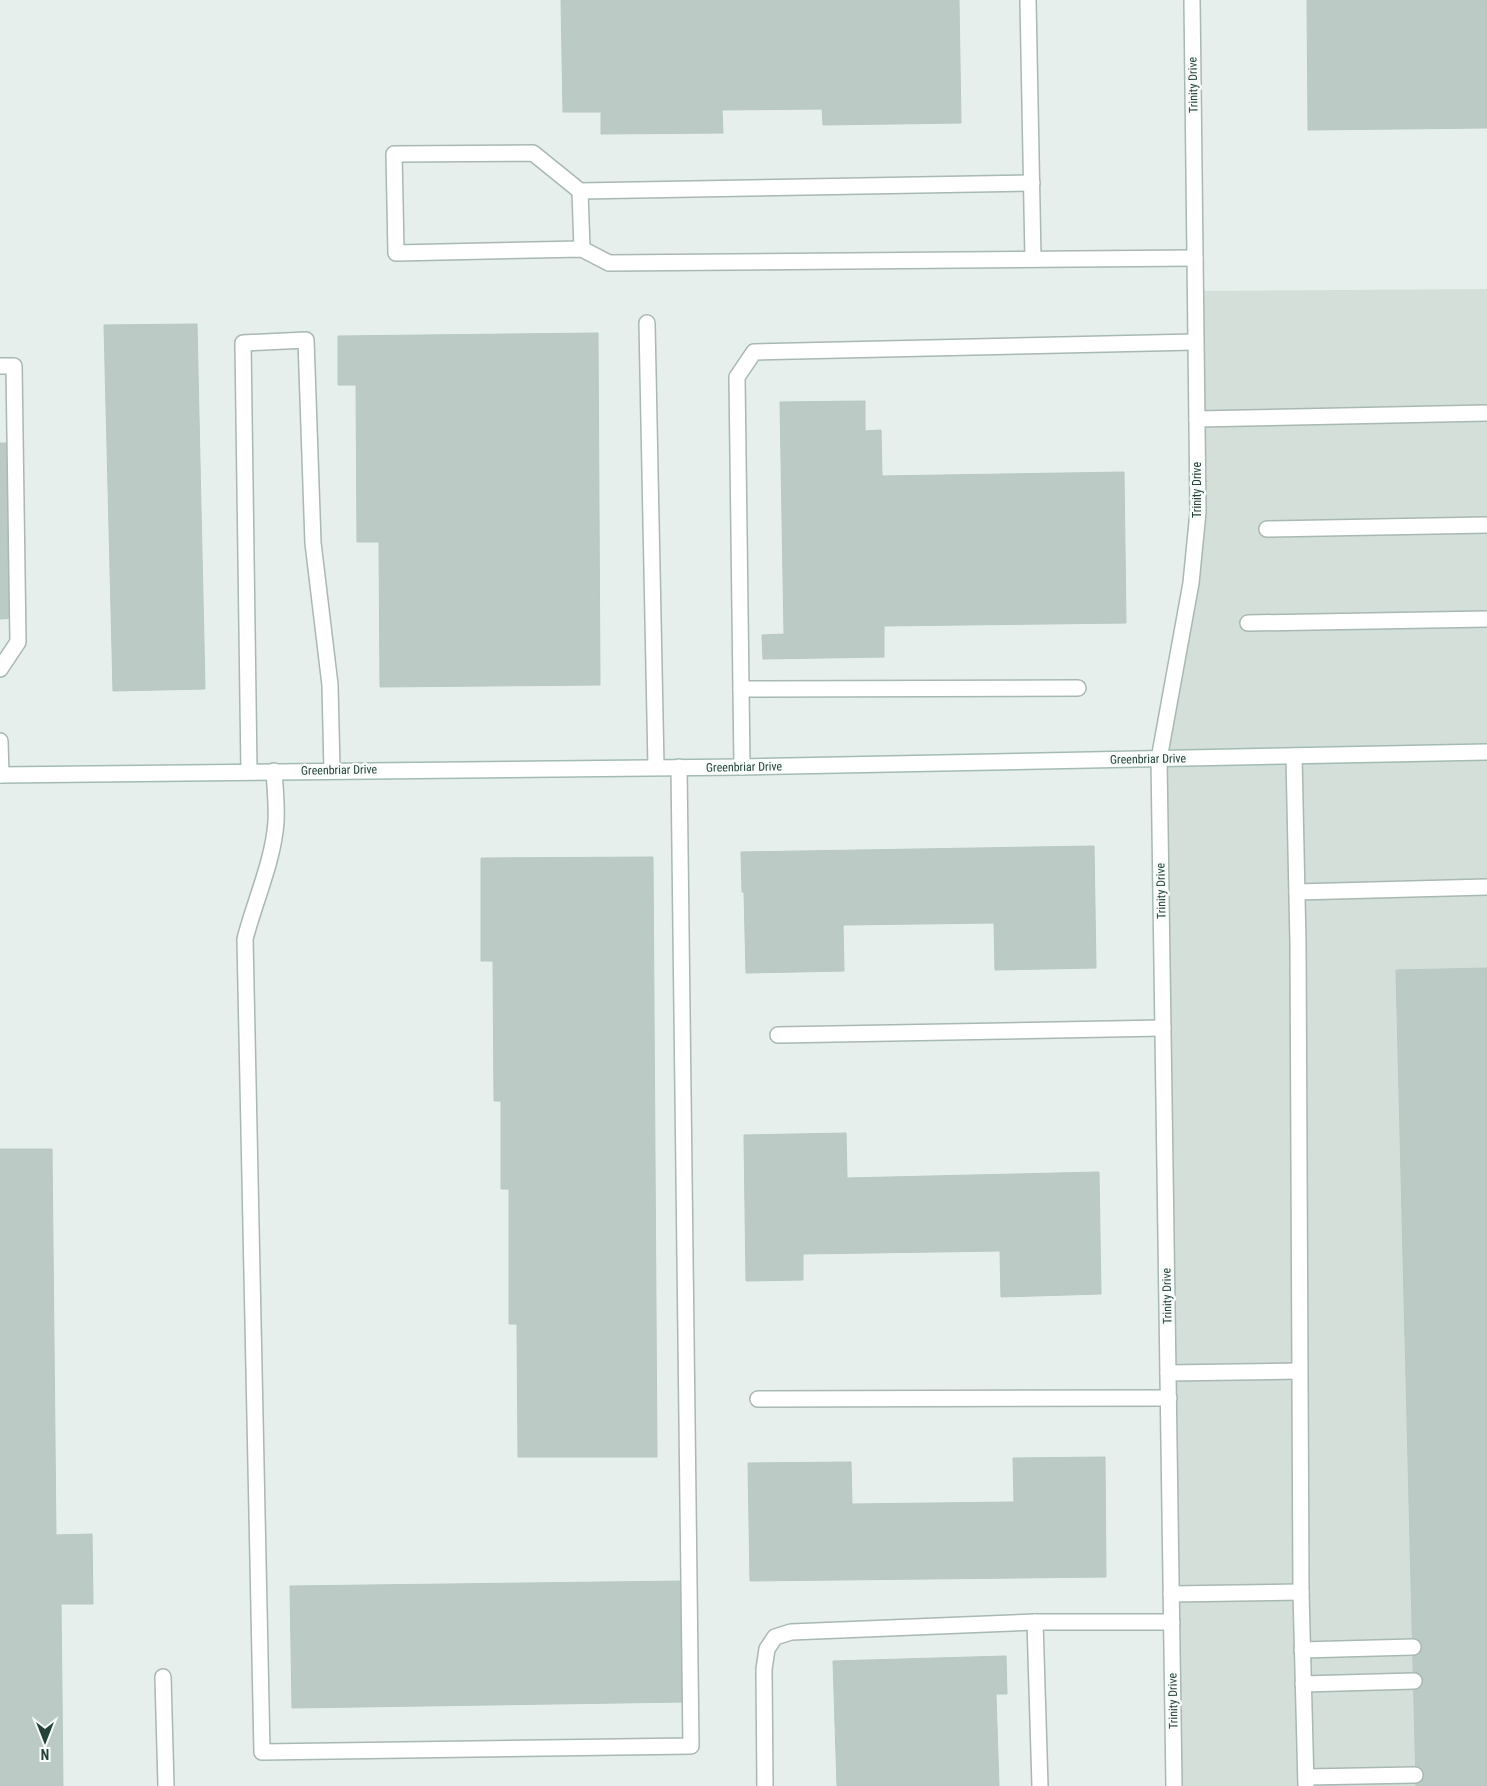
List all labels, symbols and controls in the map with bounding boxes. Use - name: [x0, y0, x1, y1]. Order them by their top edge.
- street label: Trinity Drive: [1186, 56, 1200, 113]
- street label: Trinity Drive: [1190, 462, 1204, 518]
- street label: Greenbriar Drive: [1110, 751, 1187, 767]
- street label: Greenbriar Drive: [706, 759, 783, 775]
- street label: Greenbriar Drive: [301, 762, 378, 778]
- street label: Trinity Drive: [1154, 862, 1168, 919]
- street label: Trinity Drive: [1160, 1267, 1174, 1324]
- street label: Trinity Drive: [1166, 1672, 1180, 1729]
- north arrow: [20, 1716, 70, 1766]
- text: N: [41, 1746, 49, 1762]

